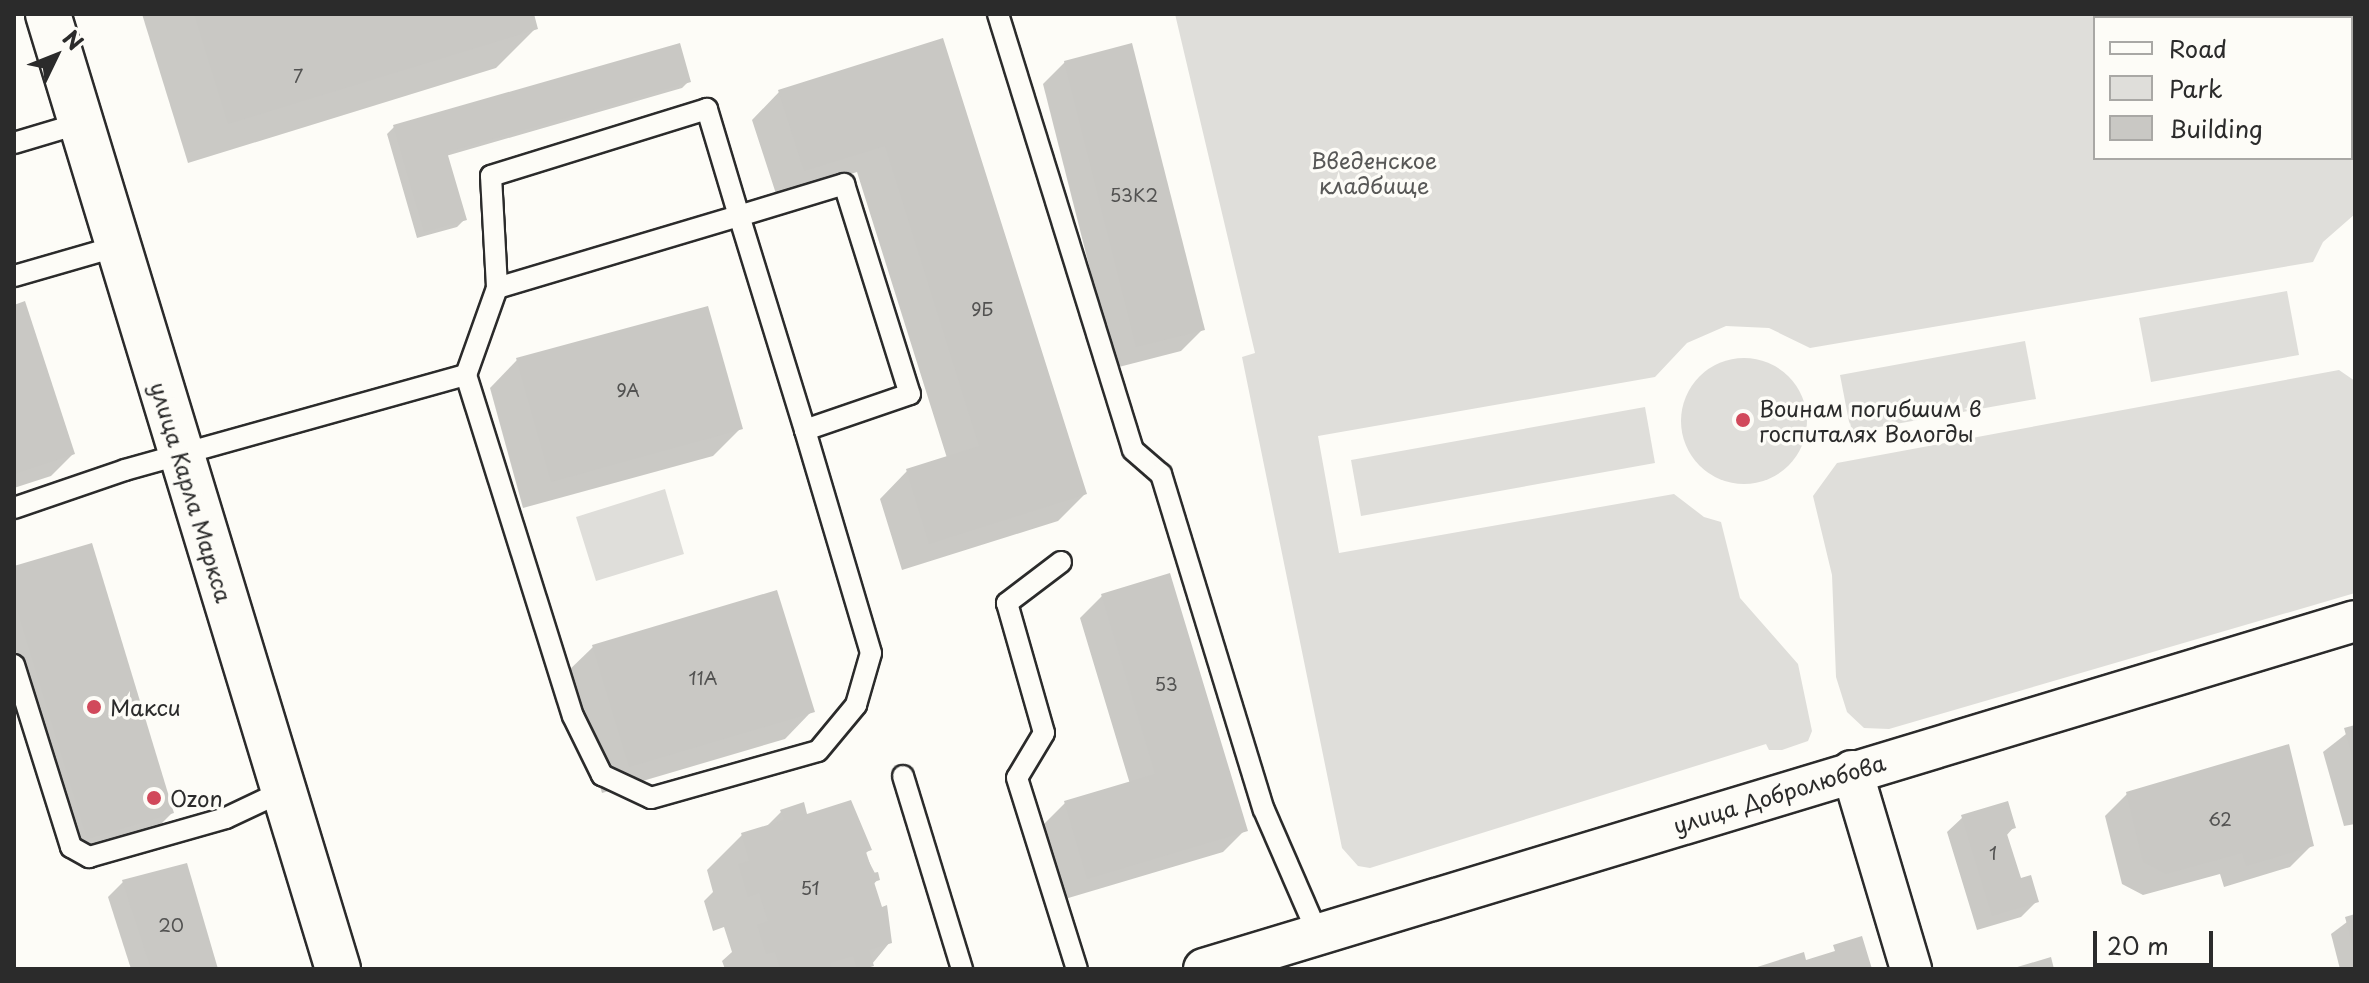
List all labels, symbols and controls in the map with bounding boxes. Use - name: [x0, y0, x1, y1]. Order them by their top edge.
- north arrow: [16, 16, 96, 96]
- legend: [2093, 16, 2353, 160]
- text: N: [56, 22, 92, 57]
- text: Road: [2169, 30, 2227, 66]
- house number: 7: [293, 65, 303, 87]
- text: Park: [2169, 70, 2223, 106]
- text: Building: [2169, 110, 2263, 146]
- park label: Введенское кладбище: [1311, 146, 1437, 198]
- house number: 53К2: [1110, 184, 1158, 206]
- house number: 9Б: [971, 298, 993, 320]
- street label: улица Карла Маркса: [146, 378, 238, 606]
- house number: 9А: [616, 379, 640, 401]
- place label: Воинам погибшим в госпиталях Вологды: [1759, 394, 1983, 446]
- marker: Воинам погибшим в госпиталях Вологды: [1734, 411, 1752, 429]
- house number: 11А: [689, 667, 717, 689]
- house number: 53: [1154, 673, 1178, 695]
- place label: Макси: [110, 694, 181, 720]
- marker: Макси: [85, 698, 103, 716]
- street label: улица Добролюбова: [1669, 748, 1889, 838]
- place label: Ozon: [170, 785, 223, 811]
- marker: Ozon: [145, 789, 163, 807]
- house number: 62: [2208, 808, 2232, 830]
- house number: 1: [1989, 842, 1997, 864]
- house number: 51: [800, 877, 820, 899]
- house number: 20: [158, 914, 184, 936]
- scale bar: [2097, 915, 2217, 965]
- text: 20 m: [2107, 927, 2169, 963]

